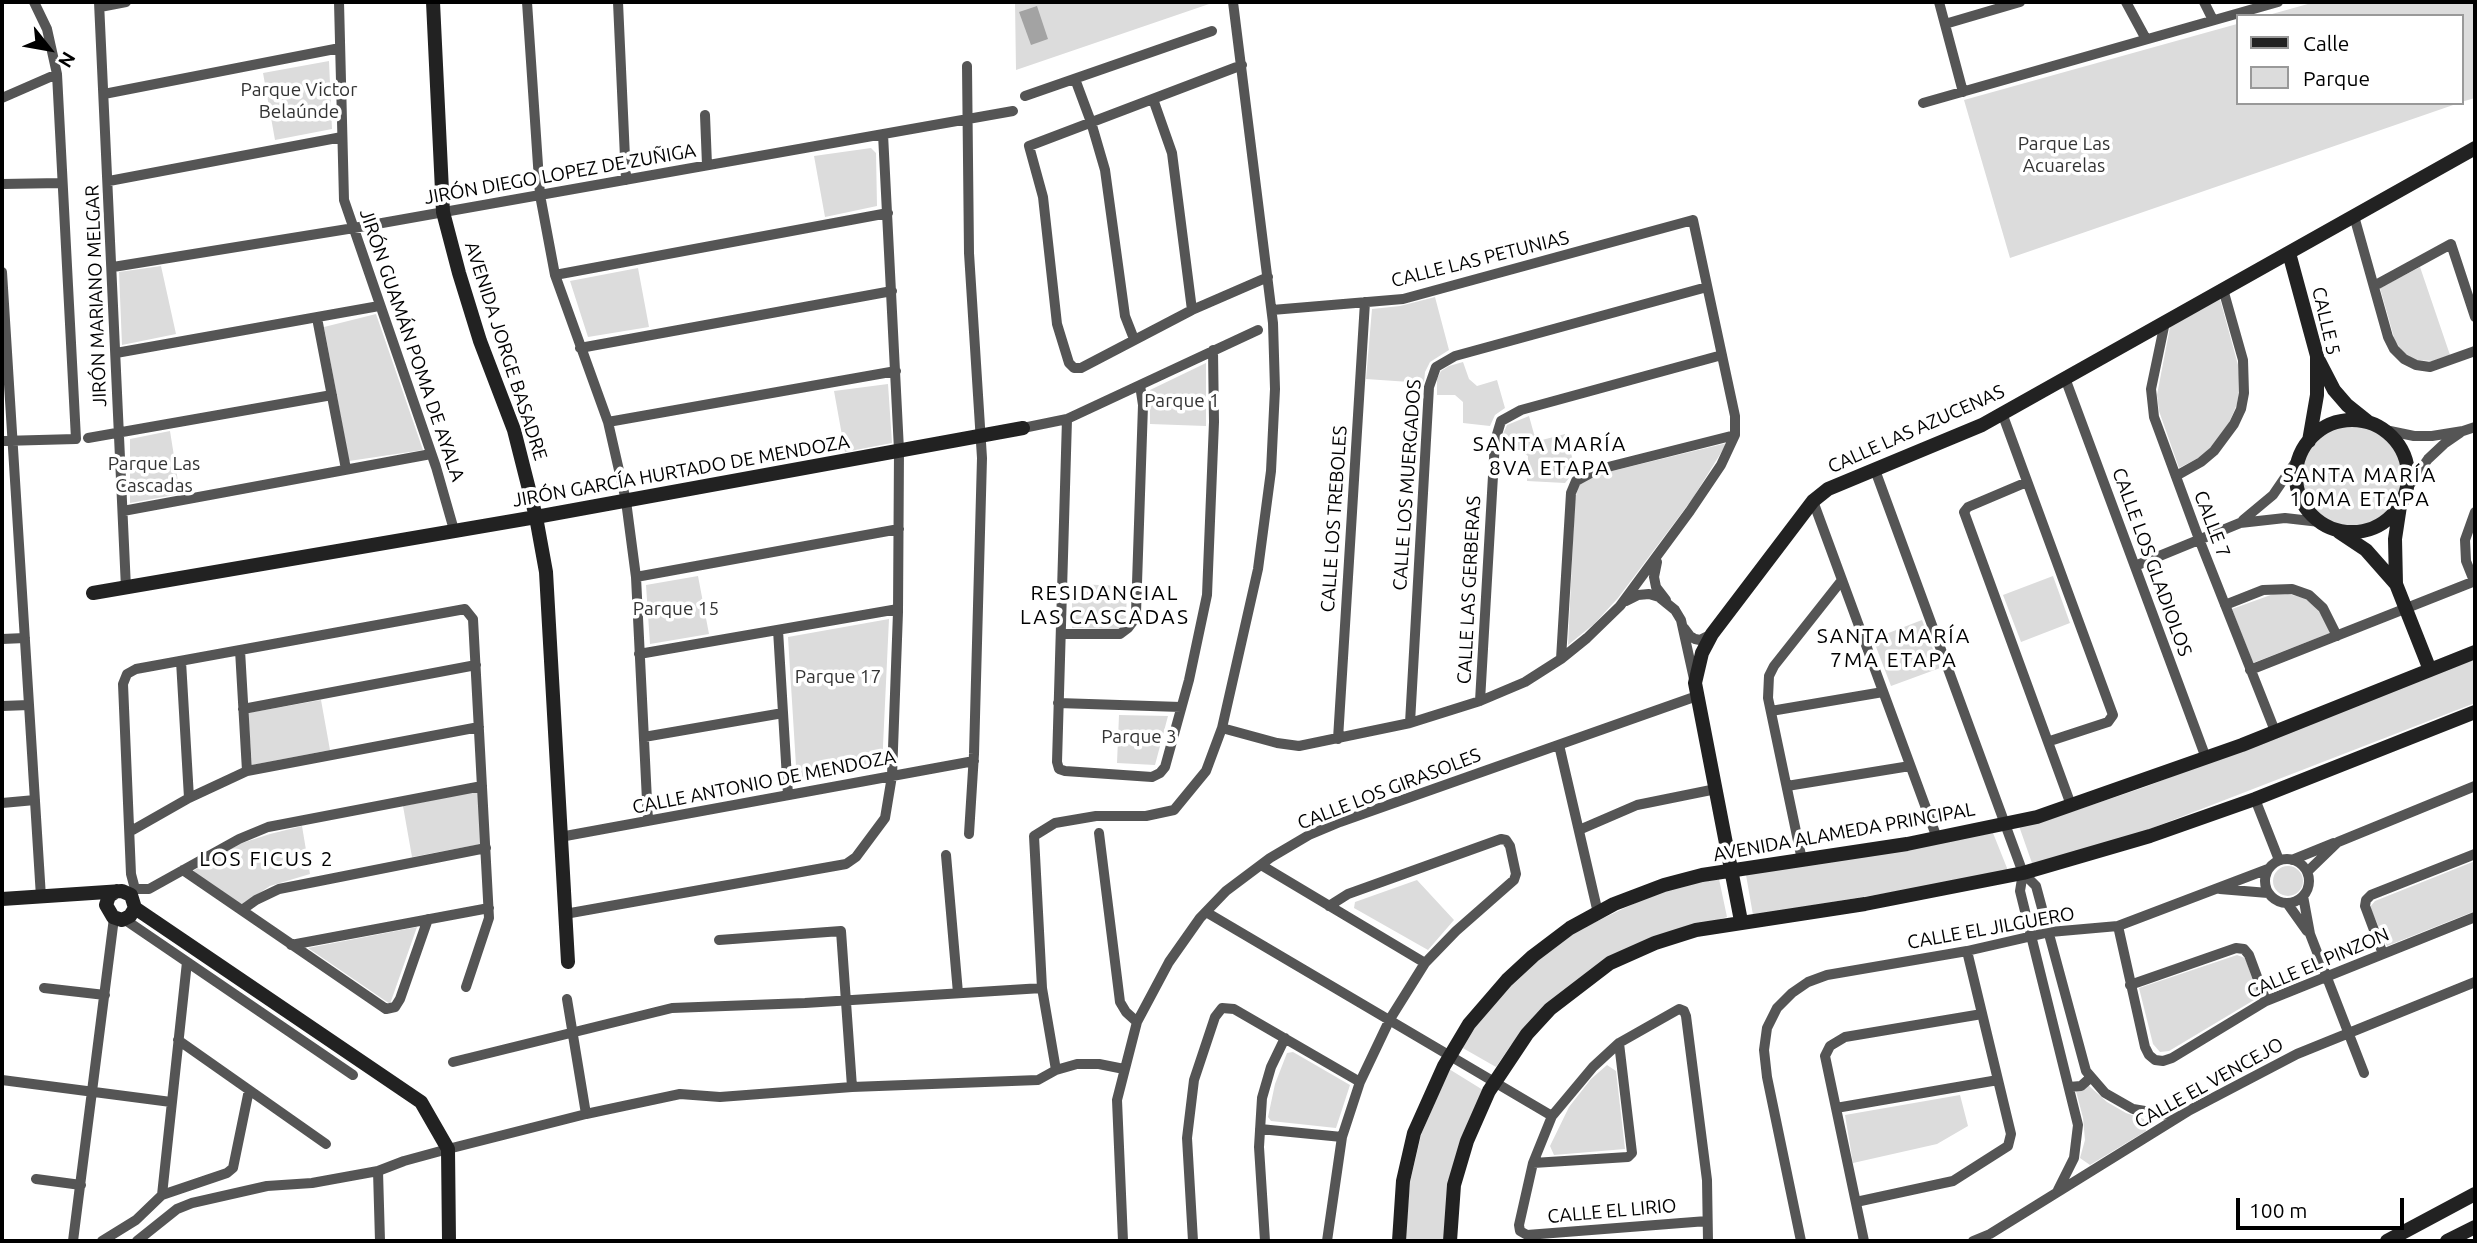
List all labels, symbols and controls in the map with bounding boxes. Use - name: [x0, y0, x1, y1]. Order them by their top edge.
- north arrow: [14, 14, 84, 84]
- legend: [2236, 14, 2463, 105]
- text: Calle: [2303, 31, 2349, 55]
- text: N: [54, 48, 80, 72]
- text: Parque: [2303, 66, 2370, 90]
- park label: Parque Victor Belaúnde: [241, 79, 357, 123]
- park label: Parque Las Acuarelas: [2018, 133, 2110, 177]
- street label: JIRÓN DIEGO LOPEZ DE ZUÑIGA: [422, 139, 698, 209]
- street label: JIRÓN MARIANO MELGAR: [81, 185, 111, 407]
- street label: JIRÓN GUAMÁN POMA DE AYALA: [355, 206, 469, 484]
- street label: CALLE LAS PETUNIAS: [1389, 226, 1571, 292]
- street label: AVENIDA JORGE BASADRE: [460, 239, 552, 463]
- street label: CALLE 5: [2307, 285, 2345, 357]
- street label: CALLE LOS MUERGADOS: [1388, 379, 1426, 591]
- street label: CALLE LAS AZUCENAS: [1824, 380, 2008, 478]
- park label: Parque 1: [1144, 390, 1220, 412]
- street label: CALLE LOS TREBOLES: [1316, 425, 1352, 613]
- street label: JIRÓN GARCÍA HURTADO DE MENDOZA: [511, 430, 851, 512]
- district label: SANTA MARÍA 8VA ETAPA: [1474, 431, 1626, 481]
- park label: Parque Las Cascadas: [108, 453, 200, 497]
- district label: SANTA MARÍA 10MA ETAPA: [2284, 462, 2436, 512]
- street label: CALLE LOS GLADIOLOS: [2107, 465, 2197, 659]
- street label: CALLE 7: [2189, 487, 2235, 561]
- street label: CALLE LAS GERBERAS: [1453, 495, 1485, 685]
- district label: RESIDANCIAL LAS CASCADAS: [1021, 580, 1189, 630]
- park label: Parque 15: [633, 598, 719, 620]
- district label: SANTA MARÍA 7MA ETAPA: [1818, 623, 1970, 673]
- park label: Parque 17: [795, 666, 881, 688]
- park label: Parque 3: [1101, 726, 1177, 748]
- street label: CALLE LOS GIRASOLES: [1294, 744, 1484, 834]
- street label: CALLE ANTONIO DE MENDOZA: [630, 745, 898, 819]
- street label: AVENIDA ALAMEDA PRINCIPAL: [1711, 798, 1977, 866]
- district label: LOS FICUS 2: [201, 846, 333, 872]
- street label: CALLE EL JILGUERO: [1906, 902, 2076, 954]
- street label: CALLE EL PINZON: [2244, 923, 2392, 1003]
- street label: CALLE EL VENCEJO: [2131, 1033, 2287, 1133]
- scale bar: [2239, 1184, 2407, 1228]
- street label: CALLE EL LIRIO: [1547, 1194, 1677, 1228]
- text: 100 m: [2249, 1198, 2307, 1222]

